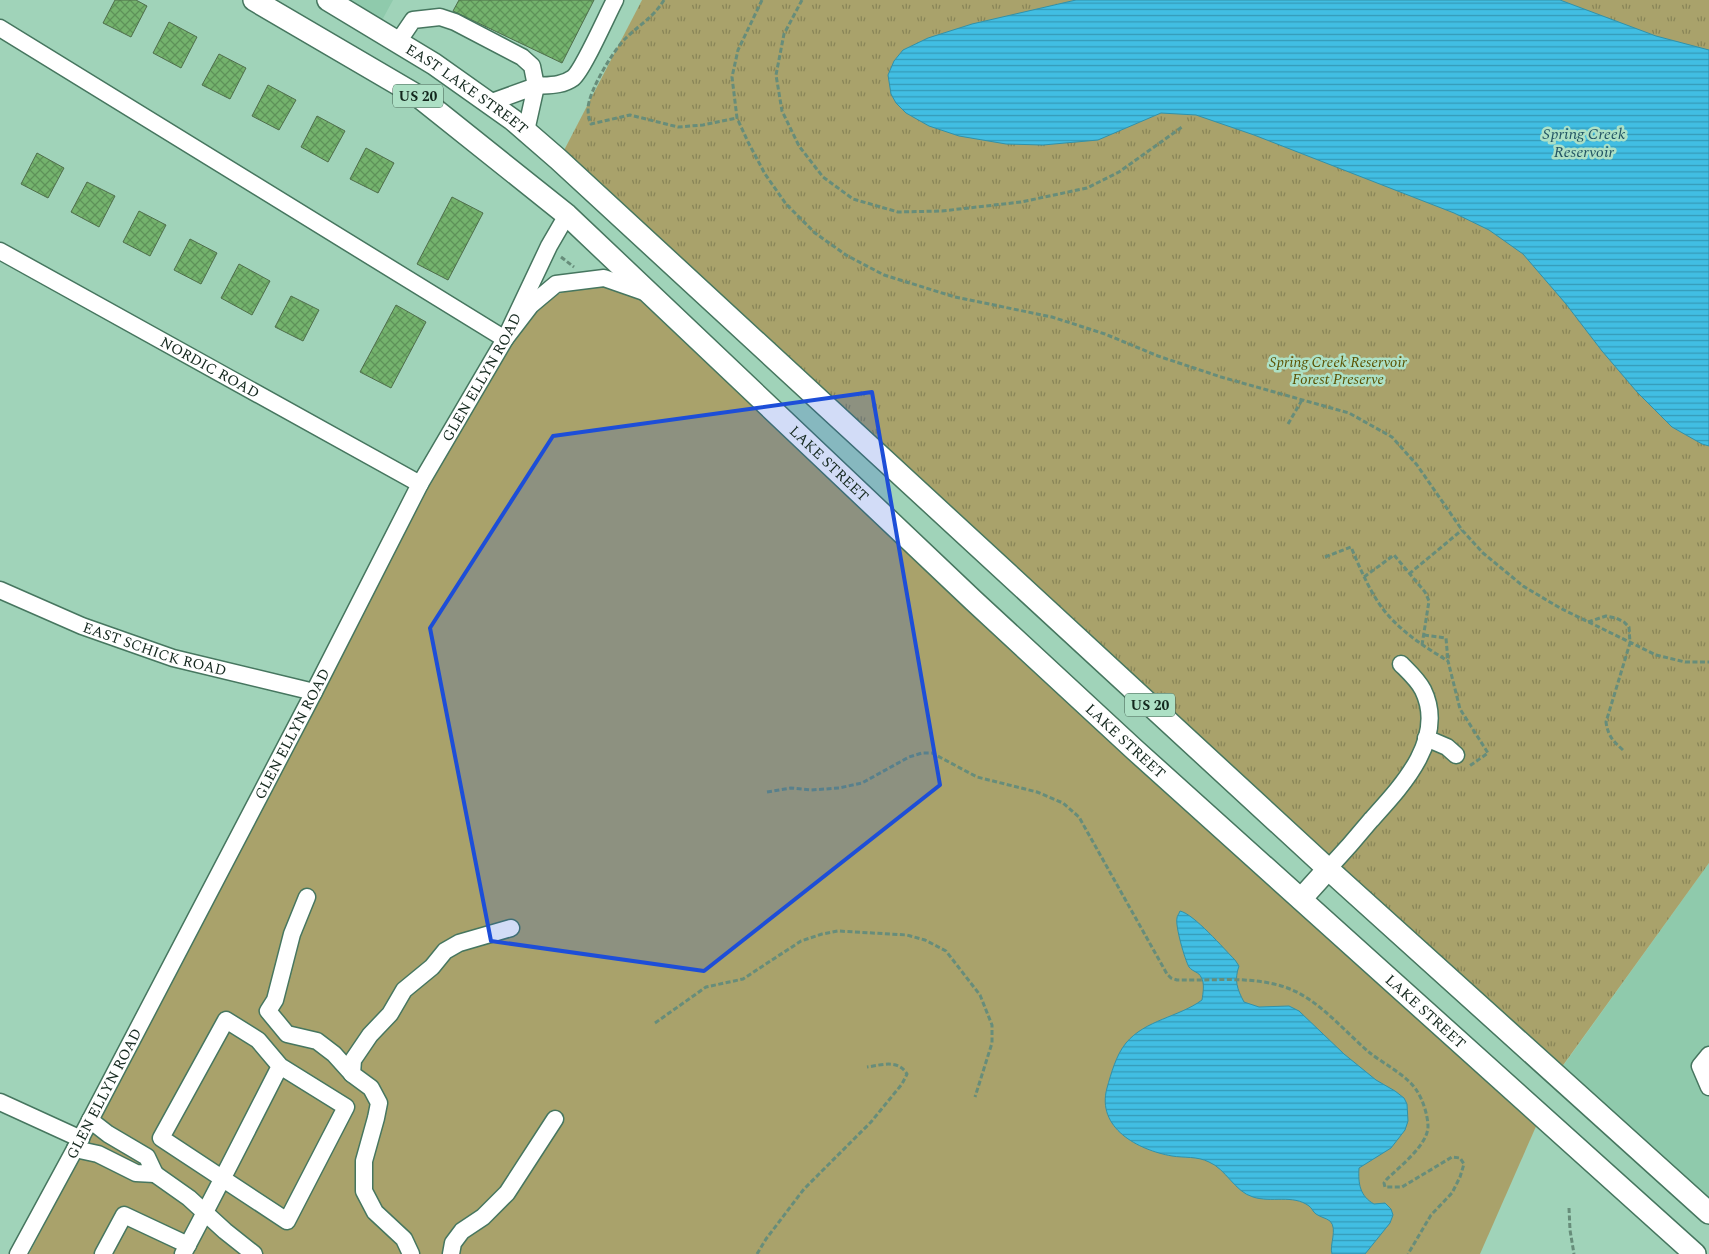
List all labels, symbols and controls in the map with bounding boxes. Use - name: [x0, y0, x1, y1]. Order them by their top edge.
- street label: EAST LAKE STREET: [401, 38, 533, 140]
- road number: US 20: [393, 84, 443, 108]
- water label: Spring Creek Reservoir: [1543, 122, 1626, 164]
- street label: GLEN ELLYN ROAD: [436, 309, 528, 446]
- street label: NORDIC ROAD: [156, 331, 264, 405]
- park label: Spring Creek Reservoir Forest Preserve: [1269, 351, 1408, 391]
- street label: LAKE STREET: [784, 420, 874, 508]
- street label: EAST SCHICK ROAD: [80, 616, 229, 683]
- street label: GLEN ELLYN ROAD: [249, 664, 336, 804]
- road number: US 20: [1125, 694, 1175, 716]
- street label: LAKE STREET: [1080, 698, 1171, 784]
- street label: LAKE STREET: [1379, 969, 1471, 1055]
- street label: GLEN ELLYN ROAD: [61, 1024, 148, 1163]

